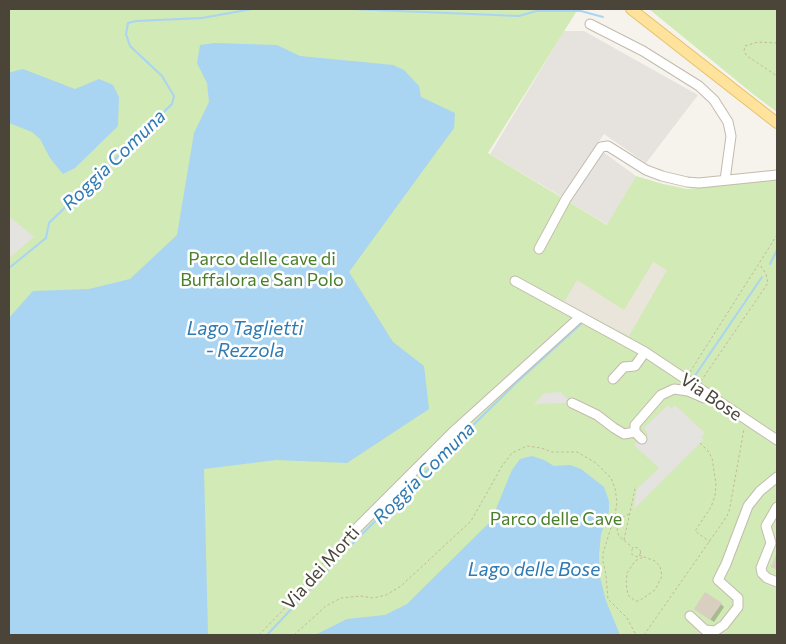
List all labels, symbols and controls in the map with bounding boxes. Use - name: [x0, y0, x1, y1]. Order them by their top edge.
- water label: Roggia Comuna: [58, 105, 170, 215]
- park label: Parco delle cave di Buffalora e San Polo: [180, 248, 344, 290]
- water label: Lago Taglietti - Rezzola: [187, 318, 303, 362]
- street label: Via Bose: [676, 369, 746, 425]
- water label: Roggia Comuna: [368, 417, 480, 529]
- park label: Parco delle Cave: [490, 508, 622, 530]
- street label: Via dei Morti: [278, 522, 364, 614]
- water label: Lago delle Bose: [468, 559, 600, 581]

